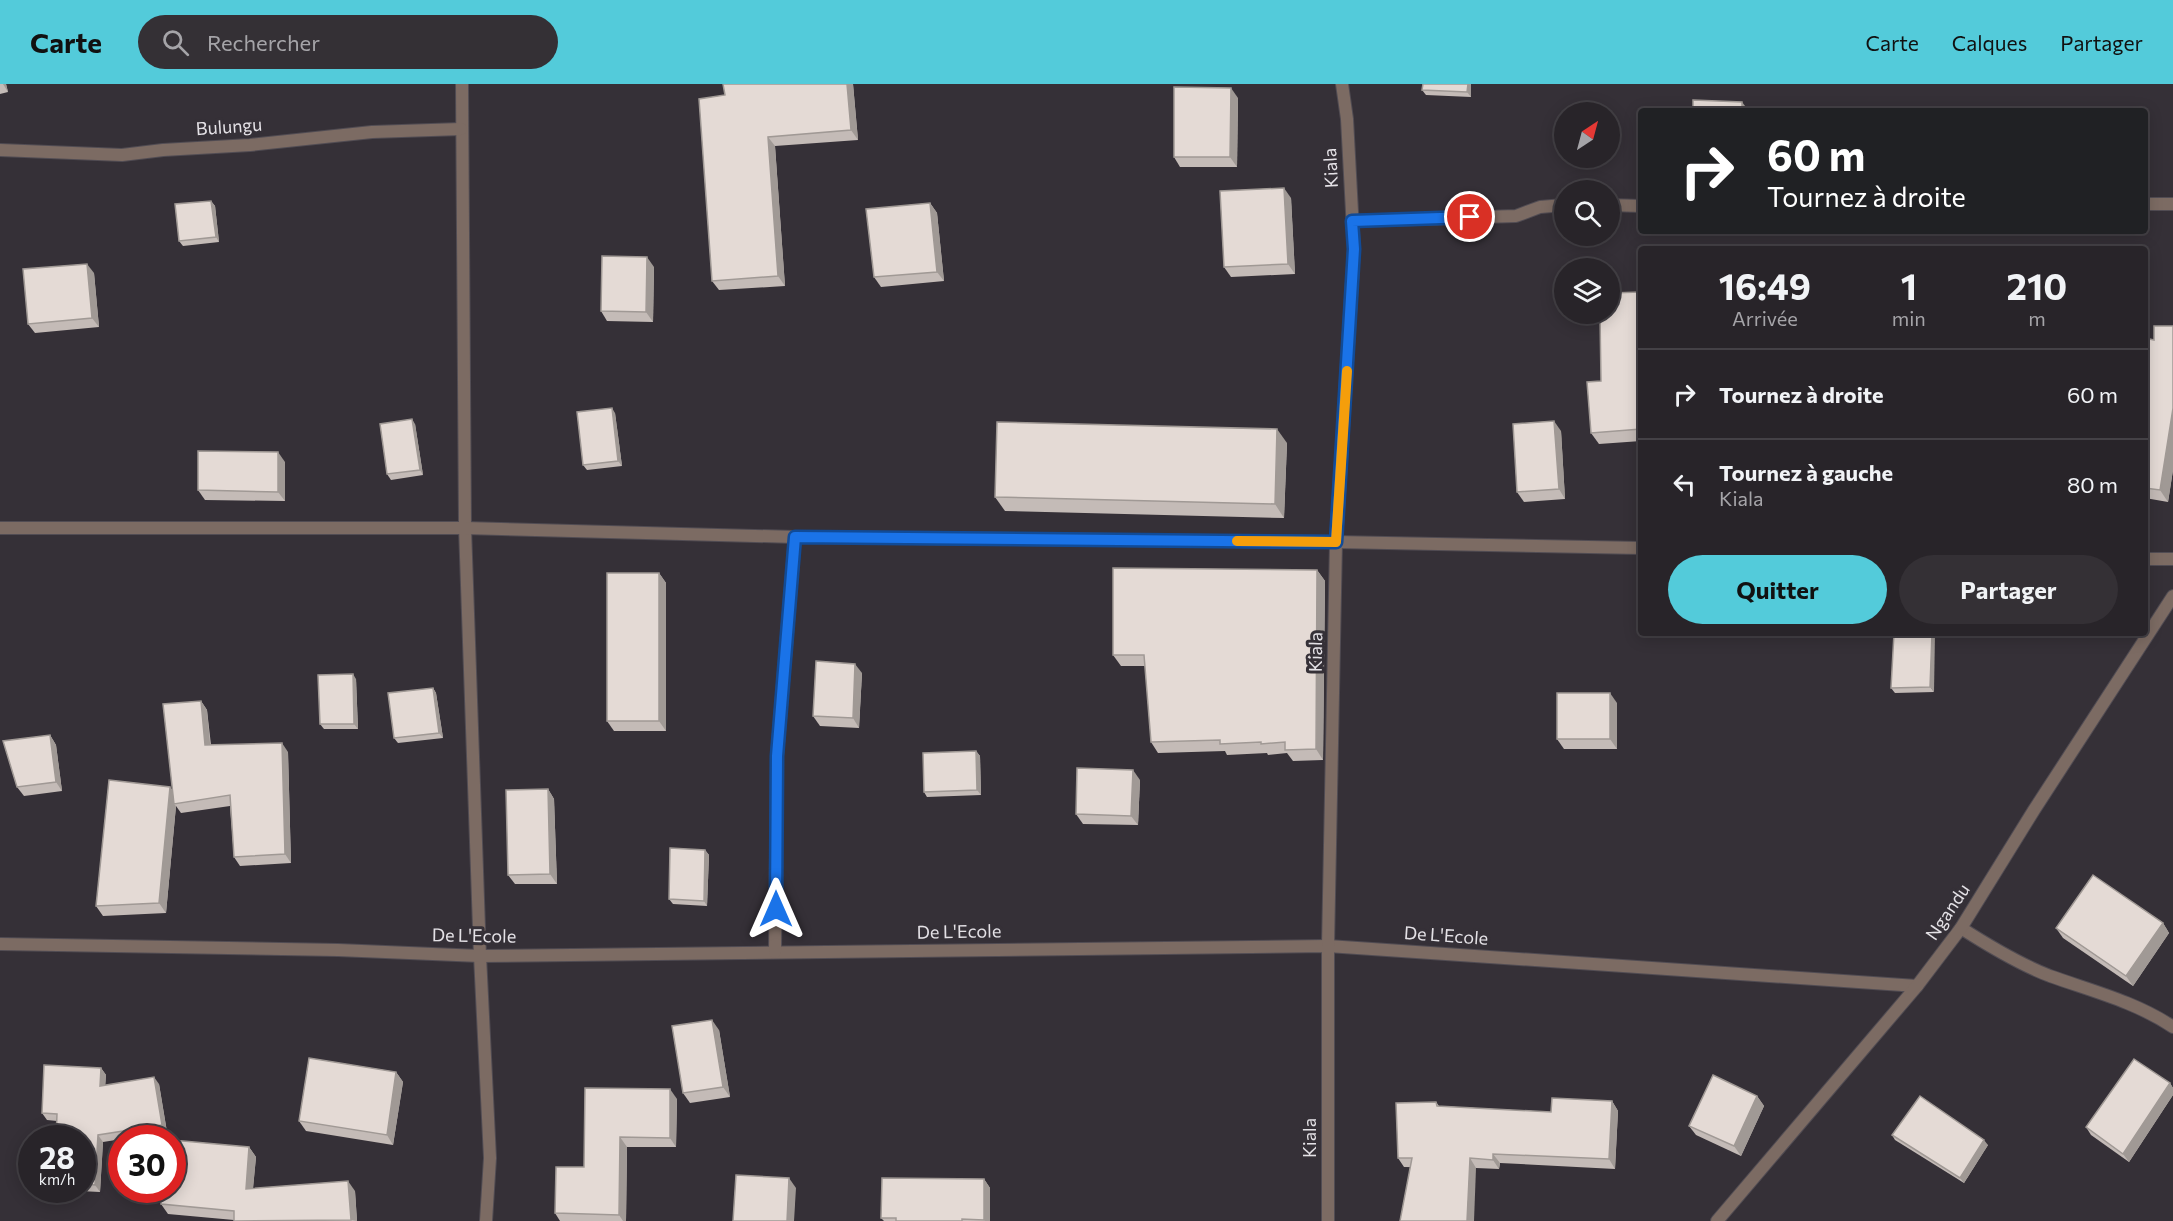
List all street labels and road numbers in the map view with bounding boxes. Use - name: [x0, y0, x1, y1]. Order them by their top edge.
- street label: Bulungu: [195, 113, 263, 139]
- street label: Kiala: [1318, 147, 1342, 189]
- street label: Kiala: [1304, 632, 1326, 672]
- street label: Ngandu: [1920, 879, 1974, 944]
- street label: De L'Ecole: [917, 919, 1001, 943]
- street label: De L'Ecole: [1403, 921, 1489, 949]
- street label: De L'Ecole: [432, 923, 516, 947]
- street label: Kiala: [1298, 1118, 1320, 1158]

